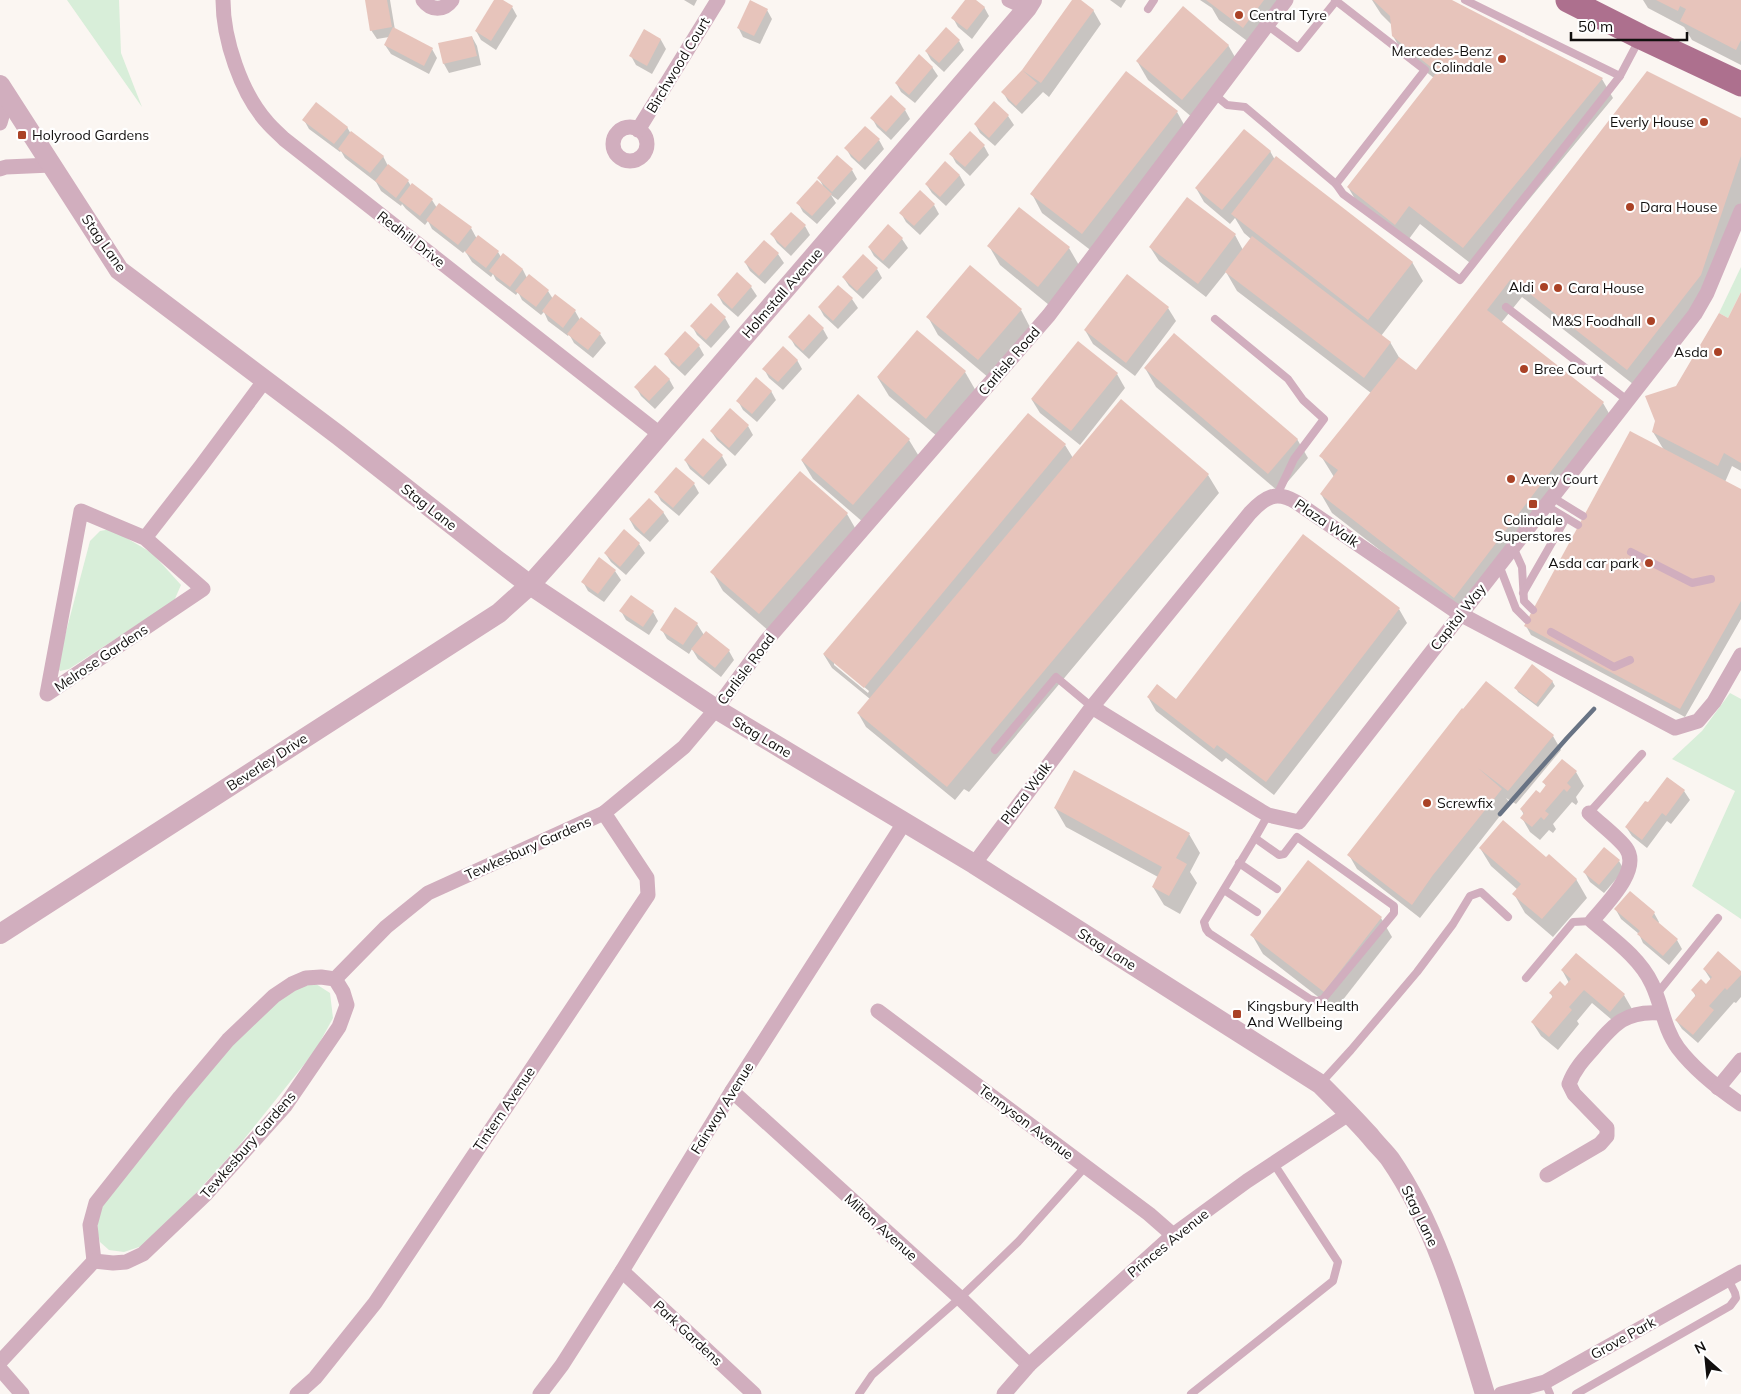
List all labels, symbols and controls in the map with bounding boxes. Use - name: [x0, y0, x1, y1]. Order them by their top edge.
- place label: Central Tyre: [1249, 6, 1327, 24]
- marker: Central Tyre: [1233, 9, 1245, 21]
- scale bar: [1571, 10, 1687, 42]
- street label: Birchwood Court: [642, 14, 714, 116]
- text: 50 m: [1578, 17, 1613, 36]
- place label: Mercedes-Benz Colindale: [1391, 42, 1492, 76]
- marker: Mercedes-Benz Colindale: [1496, 53, 1508, 65]
- place label: Everly House: [1610, 113, 1694, 131]
- marker: Everly House: [1698, 116, 1710, 128]
- place label: Holyrood Gardens: [32, 126, 149, 144]
- marker: Holyrood Gardens: [16, 129, 28, 141]
- place label: Dara House: [1640, 198, 1717, 216]
- marker: Dara House: [1624, 201, 1636, 213]
- street label: Redhill Drive: [373, 207, 449, 271]
- street label: Stag Lane: [78, 211, 130, 275]
- street label: Holmstall Avenue: [738, 244, 826, 342]
- place label: Aldi: [1509, 278, 1534, 296]
- place label: Cara House: [1568, 279, 1644, 297]
- marker: Aldi: [1538, 281, 1550, 293]
- marker: Cara House: [1552, 282, 1564, 294]
- place label: M&S Foodhall: [1552, 312, 1641, 330]
- marker: M&S Foodhall: [1645, 315, 1657, 327]
- street label: Carlisle Road: [974, 323, 1044, 399]
- place label: Asda: [1674, 343, 1708, 361]
- marker: Asda: [1712, 346, 1724, 358]
- place label: Bree Court: [1534, 360, 1603, 378]
- marker: Bree Court: [1518, 363, 1530, 375]
- place label: Avery Court: [1521, 470, 1598, 488]
- marker: Avery Court: [1505, 473, 1517, 485]
- street label: Stag Lane: [397, 480, 461, 534]
- street label: Plaza Walk: [1291, 495, 1363, 552]
- marker: Colindale Superstores: [1527, 498, 1539, 510]
- place label: Colindale Superstores: [1494, 511, 1572, 545]
- place label: Asda car park: [1548, 554, 1640, 572]
- marker: Asda car park: [1643, 557, 1655, 569]
- street label: Capitol Way: [1426, 580, 1490, 654]
- street label: Melrose Gardens: [51, 620, 151, 696]
- street label: Carlisle Road: [713, 629, 779, 709]
- street label: Stag Lane: [729, 712, 795, 762]
- street label: Beverley Drive: [223, 729, 311, 795]
- street label: Plaza Walk: [997, 757, 1056, 828]
- place label: Screwfix: [1437, 794, 1493, 812]
- marker: Screwfix: [1421, 797, 1433, 809]
- street label: Tewkesbury Gardens: [462, 812, 594, 884]
- street label: Stag Lane: [1074, 924, 1140, 974]
- place label: Kingsbury Health And Wellbeing: [1247, 997, 1359, 1031]
- marker: Kingsbury Health And Wellbeing: [1231, 1008, 1243, 1020]
- street label: Fairway Avenue: [687, 1059, 757, 1157]
- street label: Tintern Avenue: [469, 1063, 539, 1155]
- street label: Tennyson Avenue: [975, 1080, 1077, 1164]
- street label: Tewkesbury Gardens: [196, 1088, 300, 1202]
- street label: Stag Lane: [1397, 1182, 1443, 1250]
- street label: Milton Avenue: [841, 1189, 921, 1265]
- street label: Princes Avenue: [1124, 1205, 1212, 1281]
- street label: Park Gardens: [650, 1296, 726, 1370]
- street label: Grove Park: [1588, 1312, 1659, 1363]
- north arrow: [1681, 1334, 1731, 1384]
- text: N: [1691, 1337, 1709, 1358]

